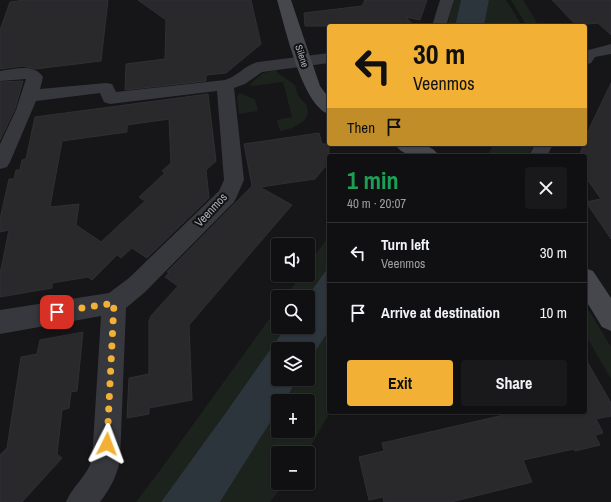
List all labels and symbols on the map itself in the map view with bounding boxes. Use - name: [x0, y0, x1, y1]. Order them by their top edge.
- street label: Silene: [292, 43, 312, 69]
- street label: Veenmos: [191, 189, 231, 230]
- pin: [40, 295, 74, 329]
- position arrow: [86, 423, 128, 465]

